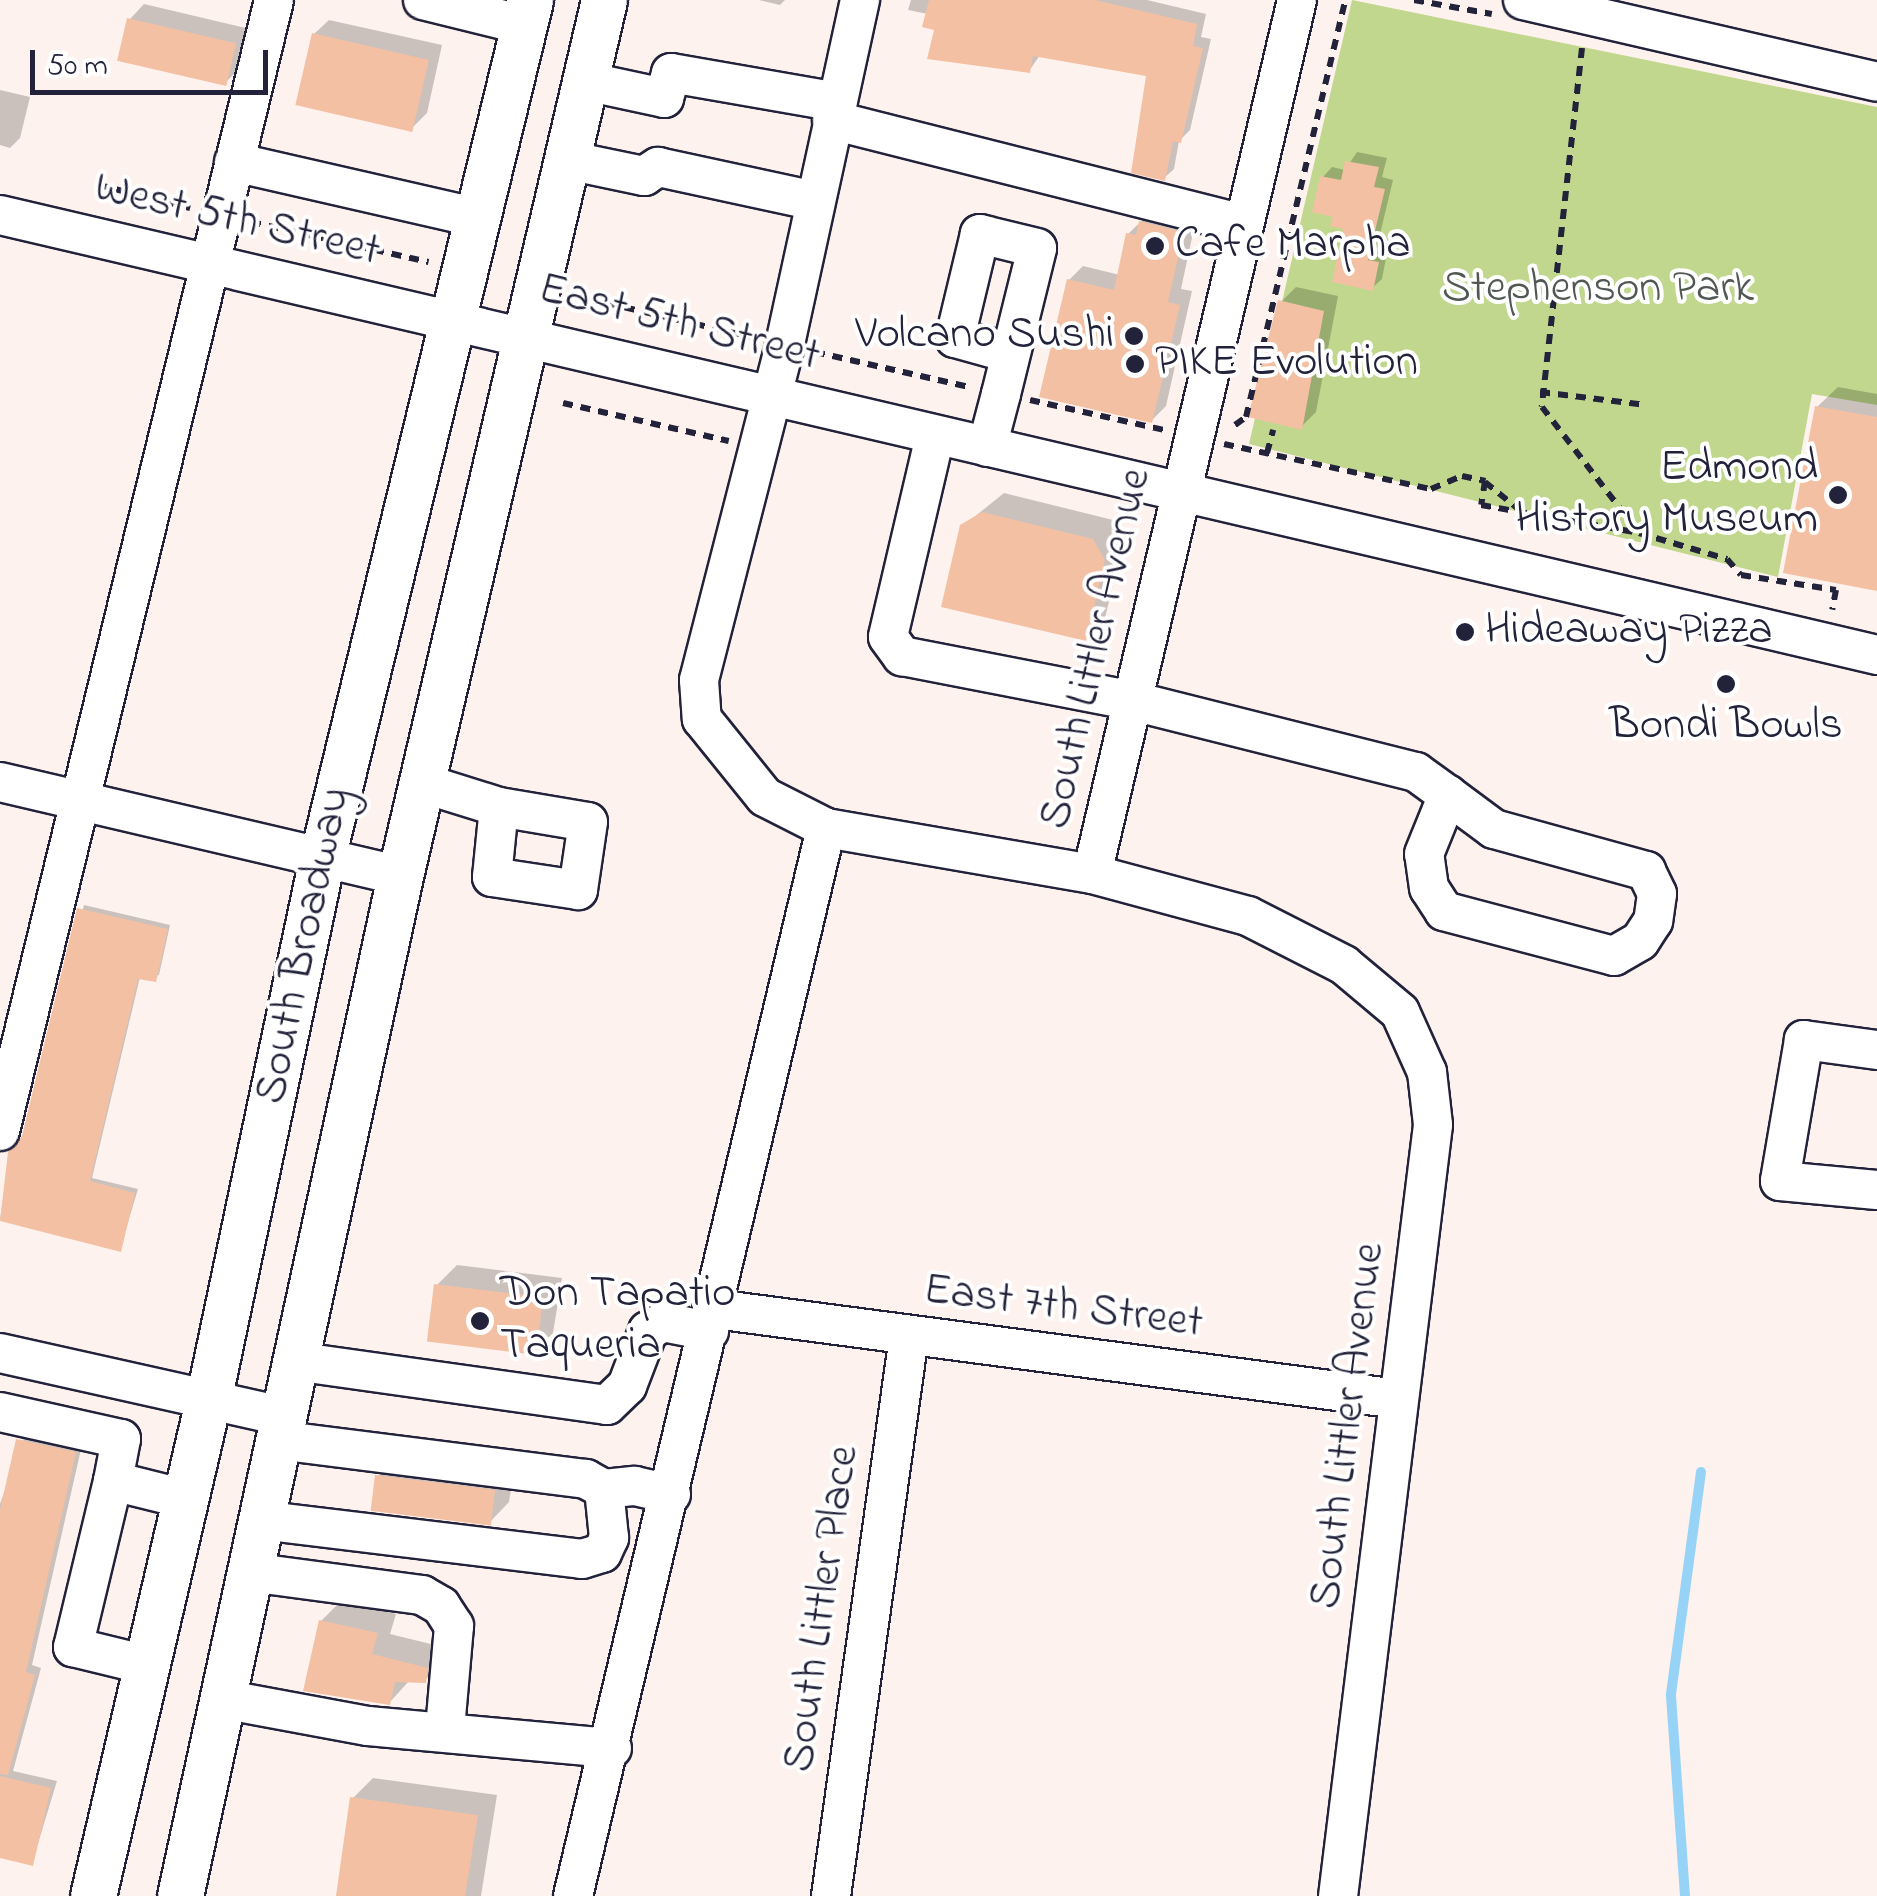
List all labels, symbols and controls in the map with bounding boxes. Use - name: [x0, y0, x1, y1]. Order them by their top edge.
- scale bar: [35, 30, 272, 92]
- text: 50 m: [47, 45, 108, 89]
- street label: West 5th Street: [89, 162, 385, 280]
- place label: Cafe Marpha: [1175, 219, 1411, 273]
- marker: Cafe Marpha: [1144, 235, 1166, 257]
- street label: East 5th Street: [533, 263, 825, 385]
- park label: Stephenson Park: [1442, 263, 1754, 317]
- place label: Volcano Sushi: [855, 309, 1114, 363]
- marker: Volcano Sushi: [1123, 325, 1145, 347]
- place label: PIKE Evolution: [1155, 337, 1418, 391]
- marker: PIKE Evolution: [1124, 353, 1146, 375]
- place label: Edmond History Museum: [1516, 442, 1818, 548]
- street label: South Littler Avenue: [1029, 464, 1165, 834]
- marker: Edmond History Museum: [1827, 484, 1849, 506]
- place label: Hideaway Pizza: [1485, 605, 1773, 659]
- marker: Hideaway Pizza: [1454, 621, 1476, 643]
- marker: Bondi Bowls: [1715, 673, 1737, 695]
- place label: Bondi Bowls: [1609, 700, 1843, 754]
- street label: South Broadway: [245, 783, 365, 1109]
- street label: South Littler Avenue: [1300, 1240, 1398, 1612]
- street label: East 7th Street: [920, 1264, 1206, 1352]
- place label: Don Tapatio Taqueria: [500, 1268, 735, 1374]
- marker: Don Tapatio Taqueria: [469, 1310, 491, 1332]
- street label: South Littler Place: [773, 1442, 873, 1776]

